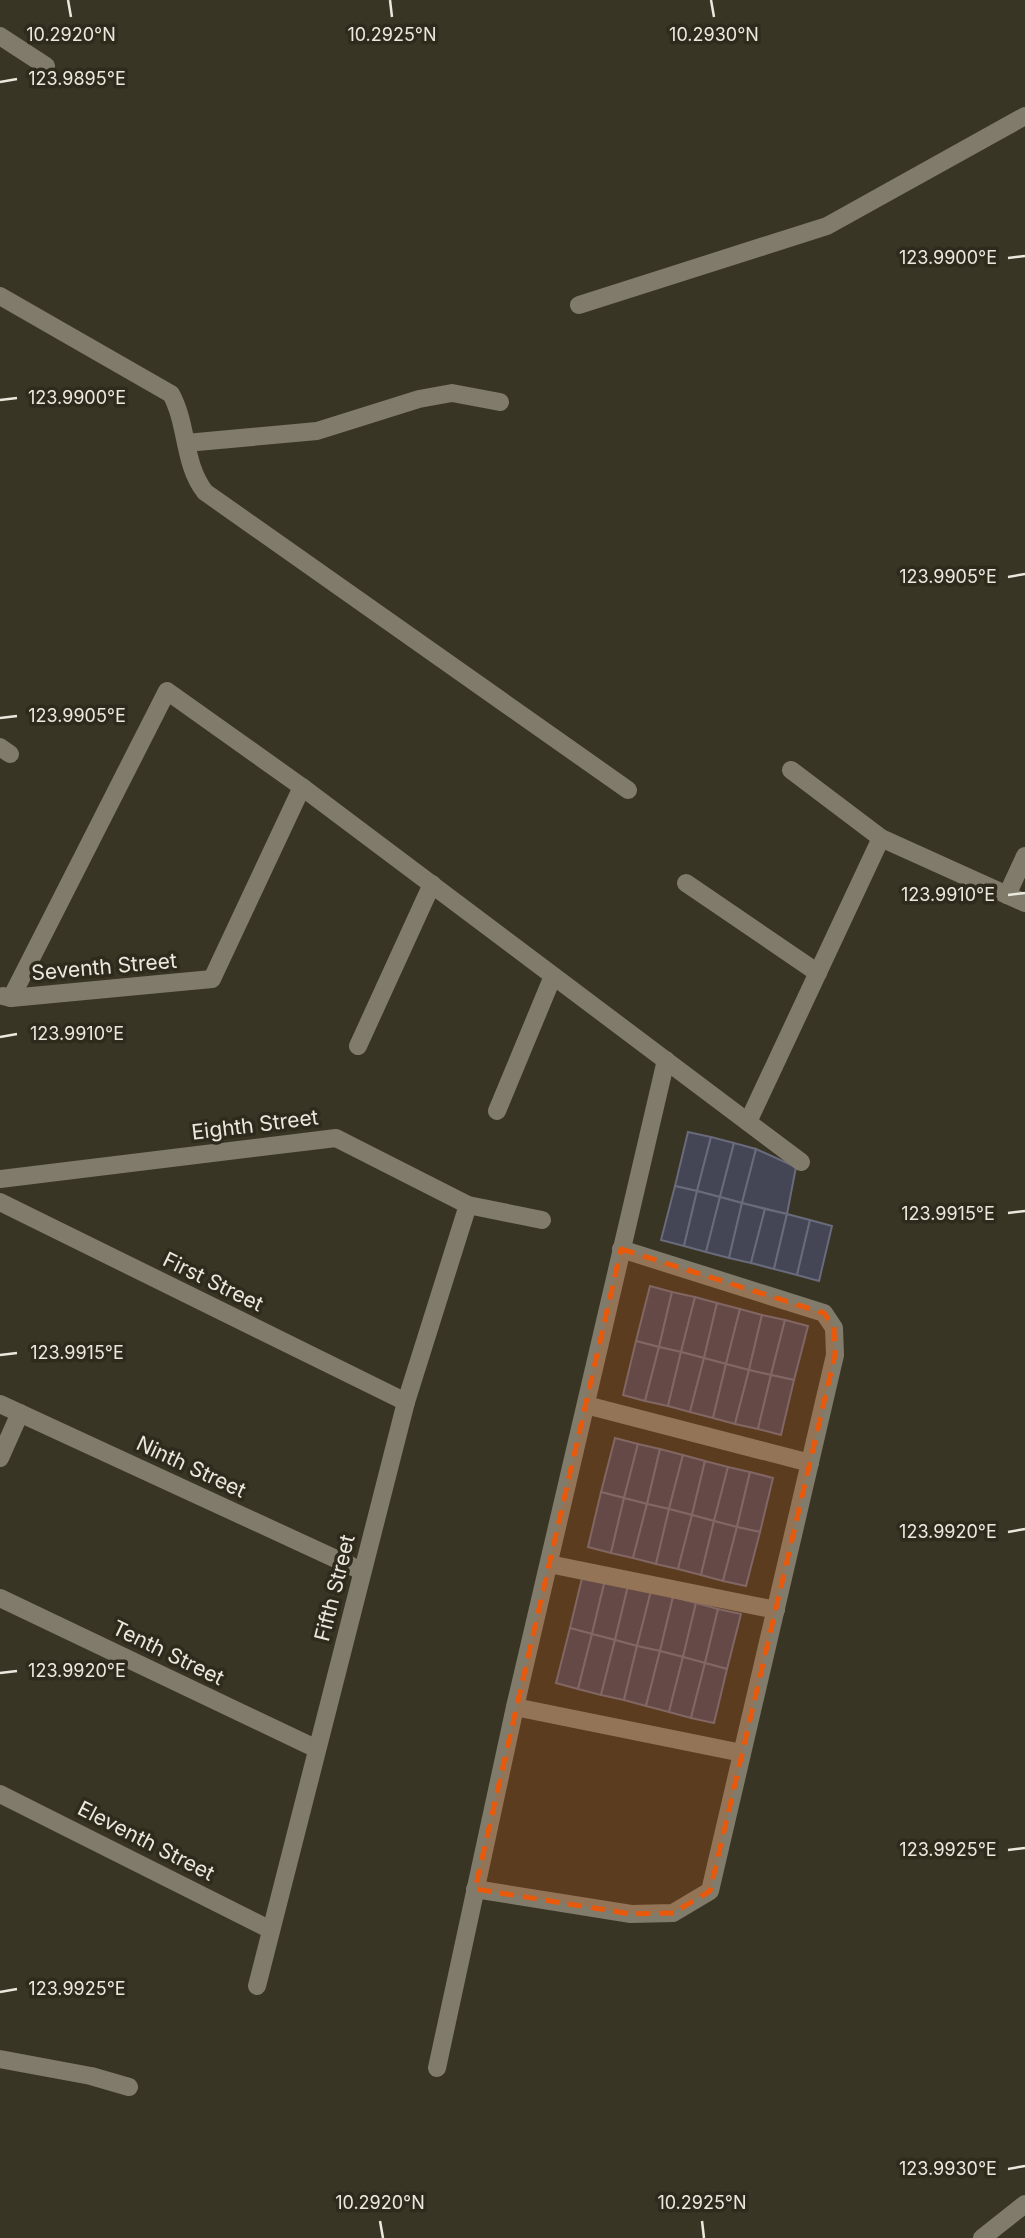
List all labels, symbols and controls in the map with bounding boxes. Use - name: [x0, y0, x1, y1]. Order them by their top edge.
- text: 10.2920°N: [26, 24, 116, 45]
- text: 10.2925°N: [347, 24, 437, 45]
- text: 10.2930°N: [669, 24, 759, 45]
- text: 123.9895°E: [28, 68, 126, 89]
- text: 123.9900°E: [899, 247, 997, 268]
- text: 123.9900°E: [28, 387, 126, 408]
- text: 123.9905°E: [899, 566, 997, 587]
- text: 123.9905°E: [28, 705, 126, 726]
- text: 123.9910°E: [901, 884, 995, 905]
- street label: Seventh Street: [30, 948, 178, 985]
- text: 123.9910°E: [30, 1023, 124, 1044]
- street label: Eighth Street: [190, 1104, 320, 1145]
- text: 123.9915°E: [901, 1203, 995, 1224]
- street label: First Street: [159, 1247, 268, 1317]
- text: 123.9915°E: [30, 1342, 124, 1363]
- street label: Ninth Street: [133, 1430, 250, 1503]
- text: 123.9920°E: [899, 1521, 997, 1542]
- street label: Fifth Street: [309, 1532, 360, 1644]
- street label: Tenth Street: [108, 1615, 228, 1690]
- text: 123.9920°E: [28, 1660, 126, 1681]
- street label: Eleventh Street: [74, 1795, 219, 1886]
- text: 123.9925°E: [899, 1839, 997, 1860]
- text: 123.9925°E: [28, 1978, 126, 1999]
- text: 123.9930°E: [899, 2158, 997, 2179]
- text: 10.2920°N: [335, 2192, 425, 2213]
- text: 10.2925°N: [657, 2192, 747, 2213]

